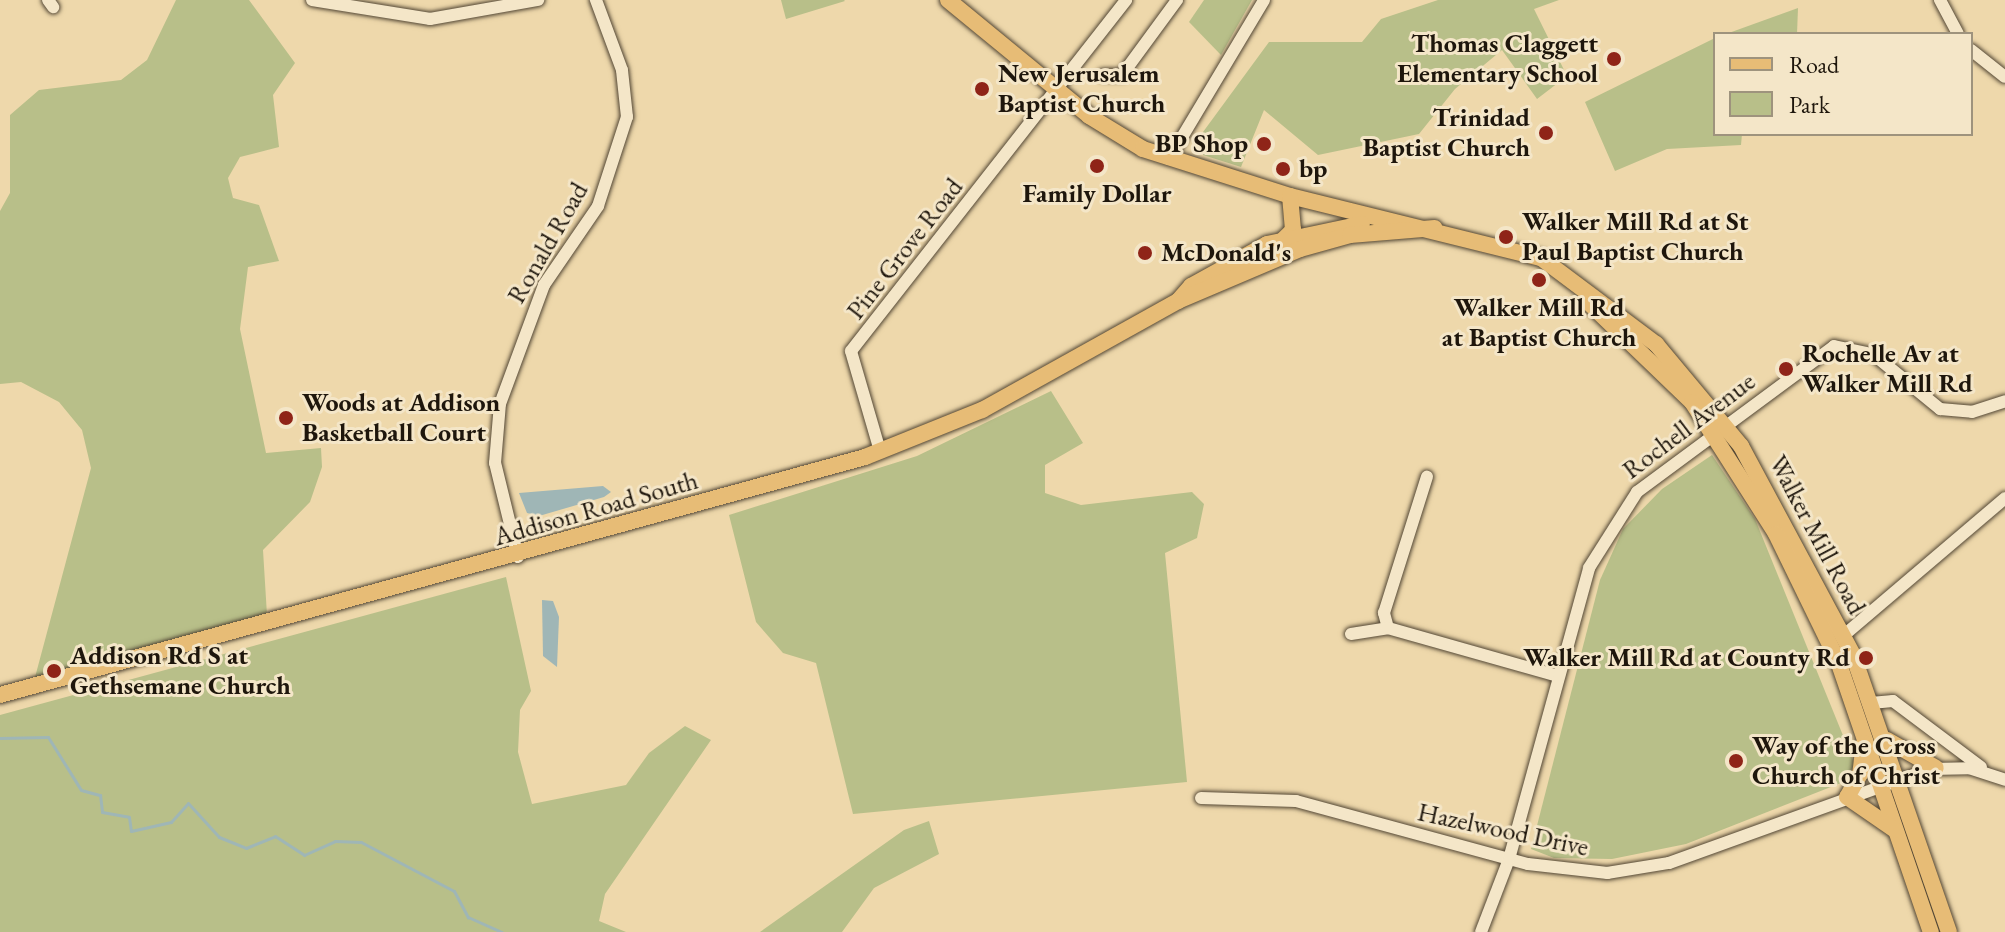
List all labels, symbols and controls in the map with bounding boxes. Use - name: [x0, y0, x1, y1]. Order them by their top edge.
- place label: Thomas Claggett Elementary School: [1397, 28, 1598, 90]
- legend: [1713, 32, 1973, 136]
- text: Road: [1789, 49, 1839, 80]
- marker: Thomas Claggett Elementary School: [1605, 50, 1623, 68]
- place label: New Jerusalem Baptist Church: [998, 58, 1165, 120]
- marker: New Jerusalem Baptist Church: [973, 80, 991, 98]
- text: Park: [1789, 89, 1830, 120]
- place label: Trinidad Baptist Church: [1363, 102, 1530, 164]
- marker: Trinidad Baptist Church: [1537, 124, 1555, 142]
- place label: BP Shop: [1155, 128, 1248, 160]
- marker: BP Shop: [1255, 135, 1273, 153]
- place label: bp: [1299, 153, 1327, 185]
- marker: Family Dollar: [1088, 157, 1106, 175]
- marker: bp: [1274, 160, 1292, 178]
- street label: Pine Grove Road: [840, 172, 970, 326]
- street label: Ronald Road: [501, 177, 595, 309]
- place label: Family Dollar: [1022, 178, 1172, 210]
- place label: Walker Mill Rd at St Paul Baptist Church: [1522, 206, 1749, 268]
- marker: Walker Mill Rd at St Paul Baptist Church: [1497, 228, 1515, 246]
- place label: McDonald's: [1161, 237, 1291, 269]
- marker: McDonald's: [1136, 244, 1154, 262]
- marker: Walker Mill Rd at Baptist Church: [1530, 271, 1548, 289]
- place label: Walker Mill Rd at Baptist Church: [1442, 292, 1636, 354]
- place label: Rochelle Av at Walker Mill Rd: [1802, 338, 1973, 400]
- marker: Rochelle Av at Walker Mill Rd: [1777, 360, 1795, 378]
- street label: Rochell Avenue: [1617, 366, 1761, 486]
- place label: Woods at Addison Basketball Court: [302, 387, 500, 448]
- marker: Woods at Addison Basketball Court: [277, 409, 295, 427]
- street label: Walker Mill Road: [1762, 450, 1872, 620]
- street label: Addison Road South: [490, 465, 702, 553]
- place label: Addison Rd S at Gethsemane Church: [70, 640, 291, 702]
- place label: Walker Mill Rd at County Rd: [1523, 642, 1850, 674]
- marker: Walker Mill Rd at County Rd: [1857, 649, 1875, 667]
- marker: Addison Rd S at Gethsemane Church: [45, 662, 63, 680]
- place label: Way of the Cross Church of Christ: [1752, 730, 1940, 792]
- marker: Way of the Cross Church of Christ: [1727, 752, 1745, 770]
- street label: Hazelwood Drive: [1415, 797, 1591, 863]

